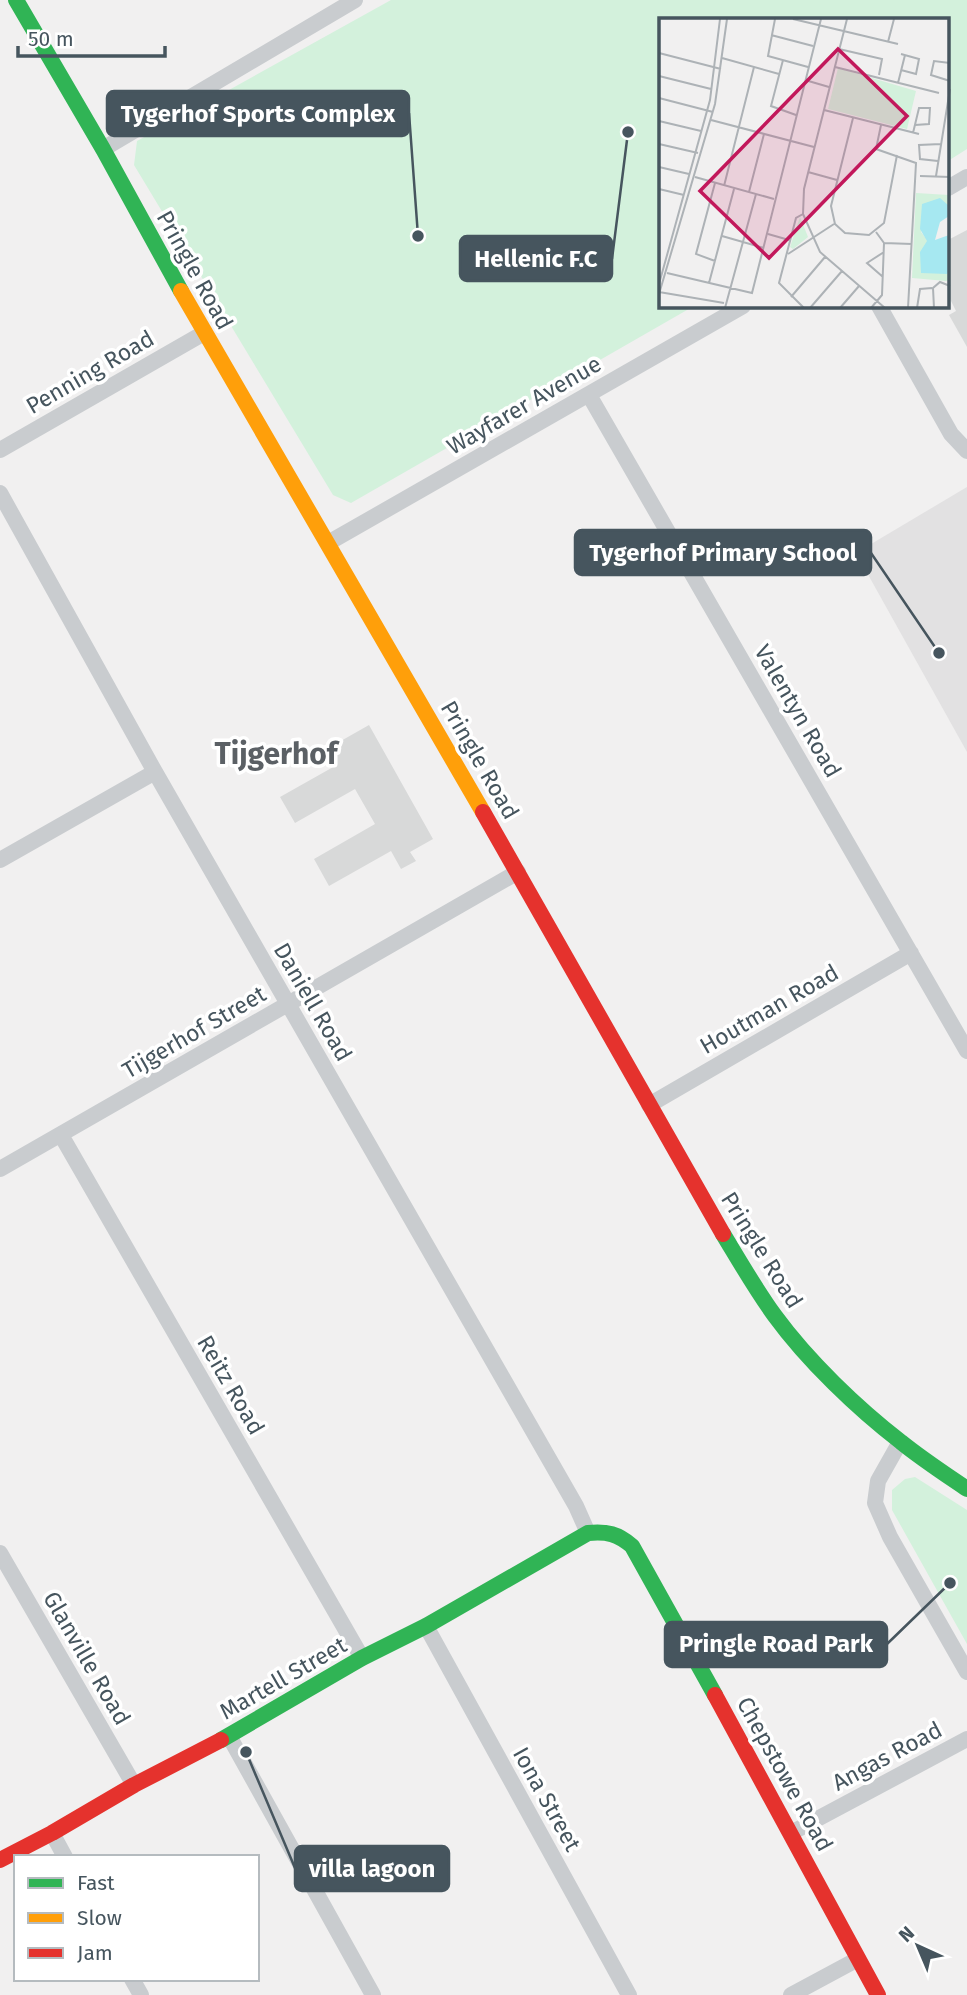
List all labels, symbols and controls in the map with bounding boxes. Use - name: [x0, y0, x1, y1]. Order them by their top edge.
- scale bar: [18, 14, 164, 58]
- inset map: [659, 18, 950, 308]
- text: 50 m: [28, 26, 74, 52]
- callout: Tygerhof Sports Complex: [107, 91, 409, 136]
- text: Tygerhof Sports Complex: [121, 100, 396, 128]
- street label: Pringle Road: [151, 205, 239, 335]
- callout: Hellenic F.C: [460, 236, 612, 281]
- text: Hellenic F.C: [474, 245, 598, 273]
- street label: Penning Road: [21, 324, 159, 420]
- street label: Wayfarer Avenue: [442, 349, 606, 461]
- callout: Tygerhof Primary School: [575, 530, 871, 575]
- text: Tygerhof Primary School: [589, 539, 858, 567]
- street label: Valentyn Road: [749, 640, 847, 782]
- street label: Pringle Road: [435, 696, 525, 824]
- district label: Tijgerhof: [214, 736, 340, 772]
- street label: Daniell Road: [268, 938, 358, 1066]
- street label: Houtman Road: [695, 958, 843, 1060]
- street label: Tijgerhof Street: [117, 979, 271, 1084]
- street label: Pringle Road: [715, 1187, 809, 1313]
- street label: Reitz Road: [191, 1330, 271, 1440]
- street label: Glanville Road: [37, 1586, 137, 1730]
- callout: Pringle Road Park: [665, 1622, 887, 1667]
- street label: Martell Street: [215, 1630, 352, 1726]
- text: Pringle Road Park: [679, 1630, 874, 1658]
- street label: Chepstowe Road: [731, 1692, 839, 1856]
- street label: Angas Road: [827, 1715, 947, 1797]
- street label: Iona Street: [507, 1742, 587, 1857]
- callout: villa lagoon: [295, 1846, 449, 1891]
- legend: [14, 1855, 259, 1981]
- text: villa lagoon: [308, 1855, 435, 1883]
- text: Fast: [77, 1870, 115, 1896]
- text: Slow: [77, 1905, 122, 1931]
- north arrow: [883, 1911, 953, 1981]
- text: N: [894, 1921, 919, 1947]
- text: Jam: [77, 1940, 113, 1966]

